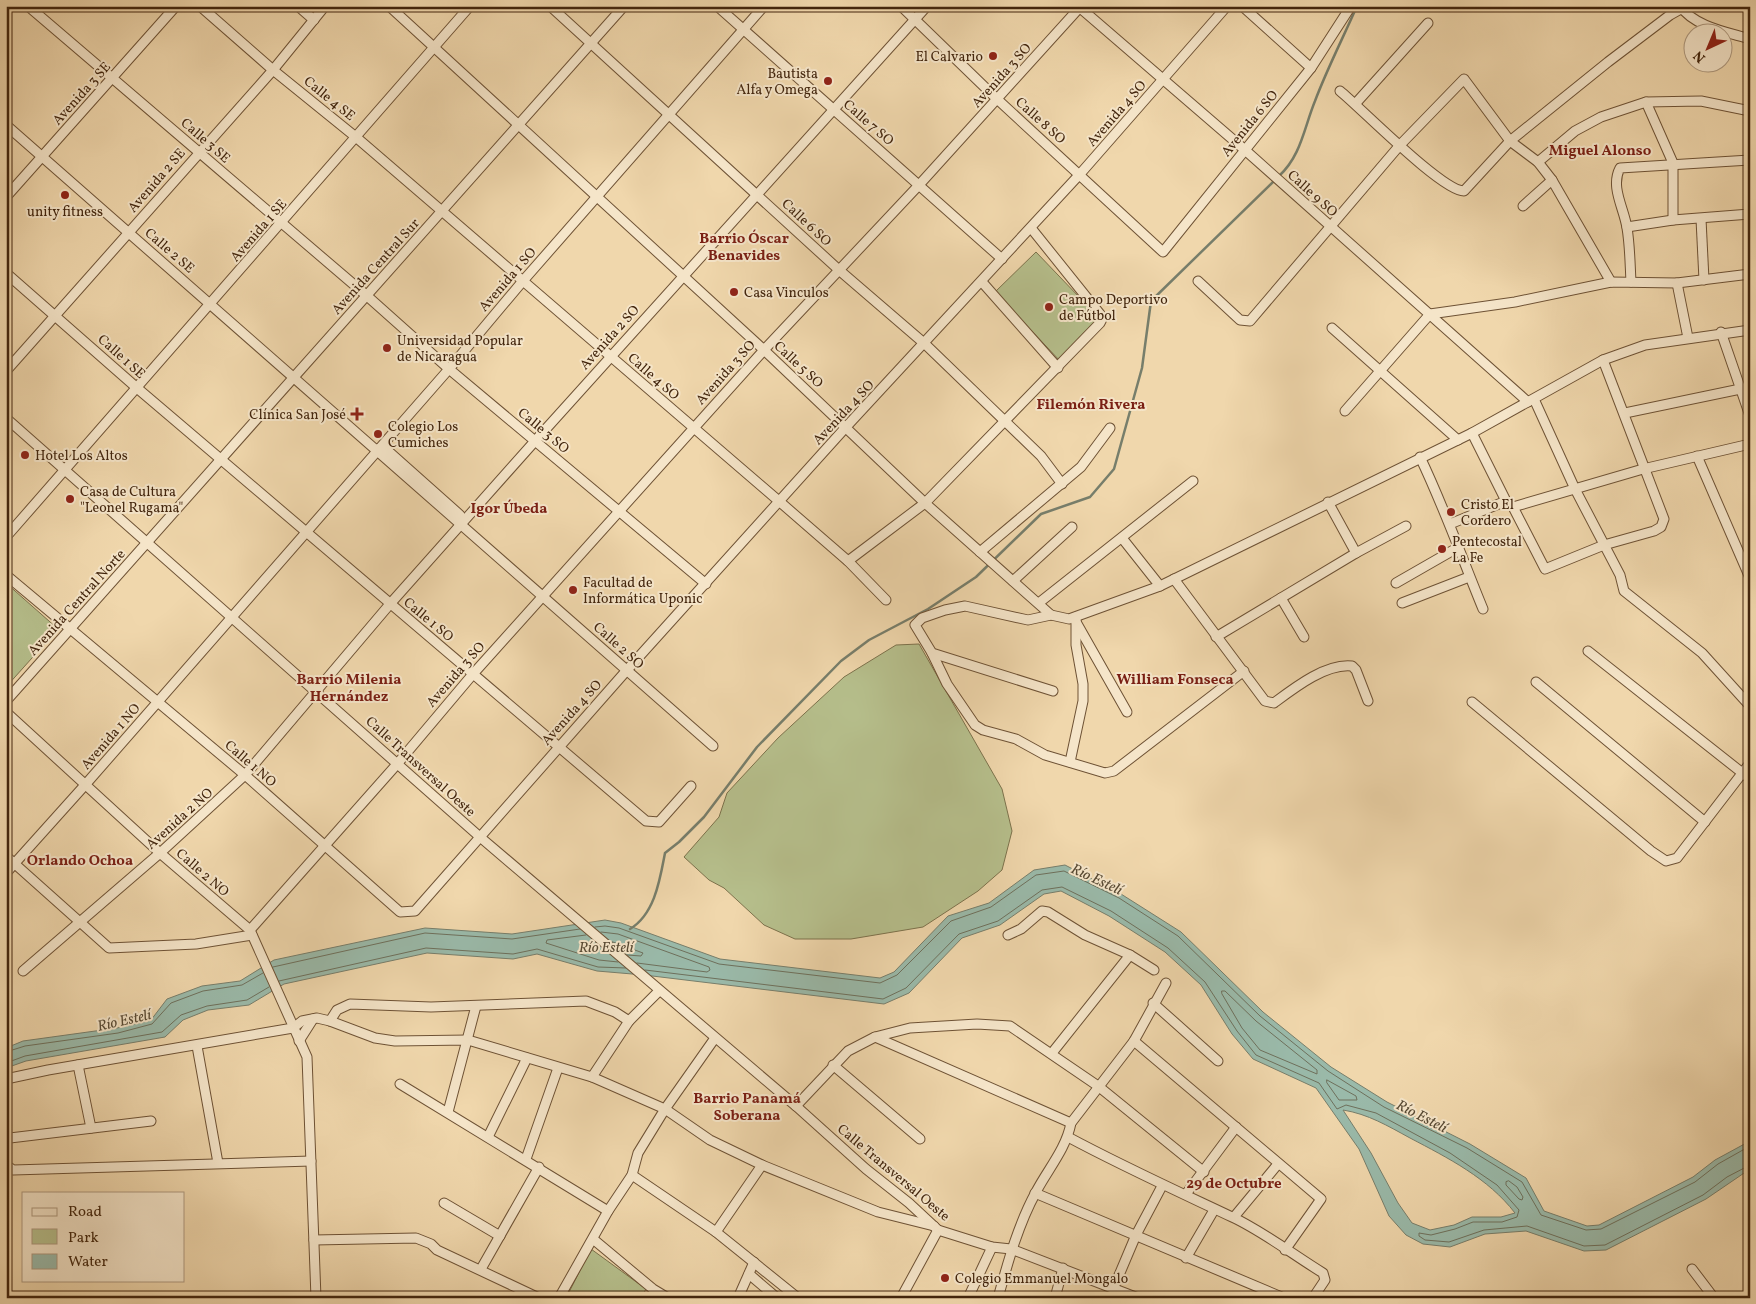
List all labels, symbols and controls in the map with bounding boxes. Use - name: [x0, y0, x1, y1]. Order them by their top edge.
- north arrow: [1684, 22, 1734, 72]
- street label: Avenida 3 SO: [968, 40, 1036, 112]
- text: N: [1690, 46, 1710, 67]
- place label: El Calvario: [915, 48, 983, 67]
- marker: El Calvario: [987, 50, 999, 62]
- street label: Avenida 3 SE: [49, 58, 116, 130]
- place label: Bautista Alfa y Omega: [736, 65, 818, 100]
- street label: Calle 4 SE: [299, 73, 359, 126]
- marker: Bautista Alfa y Omega: [822, 75, 834, 87]
- street label: Avenida 4 SO: [1083, 77, 1151, 151]
- street label: Avenida 6 SO: [1217, 86, 1283, 161]
- street label: Calle 8 SO: [1011, 93, 1069, 149]
- street label: Calle 7 SO: [839, 96, 897, 150]
- street label: Calle 3 SE: [176, 114, 234, 168]
- district label: Miguel Alonso: [1549, 141, 1652, 162]
- street label: Avenida 2 SE: [124, 145, 190, 217]
- street label: Calle 9 SO: [1283, 166, 1341, 222]
- marker: unity fitness: [59, 189, 71, 201]
- street label: Avenida 1 SE: [227, 195, 292, 266]
- street label: Calle 6 SO: [777, 195, 835, 251]
- place label: unity fitness: [27, 203, 103, 222]
- street label: Avenida Central Sur: [328, 215, 425, 319]
- street label: Calle 2 SE: [140, 224, 198, 278]
- district label: Barrio Óscar Benavides: [699, 229, 789, 267]
- street label: Avenida 1 SO: [475, 244, 541, 316]
- place label: Casa Vinculos: [744, 284, 829, 303]
- marker: Casa Vinculos: [728, 286, 740, 298]
- place label: Campo Deportivo de Fútbol: [1059, 291, 1168, 326]
- street label: Avenida 2 SO: [576, 301, 644, 375]
- marker: Campo Deportivo de Fútbol: [1043, 301, 1055, 313]
- street label: Calle 1 SE: [93, 331, 149, 384]
- place label: Universidad Popular de Nicaragua: [397, 332, 523, 367]
- street label: Avenida 3 SO: [692, 337, 760, 409]
- street label: Calle 5 SO: [769, 337, 827, 393]
- marker: Universidad Popular de Nicaragua: [381, 342, 393, 354]
- street label: Calle 4 SO: [623, 349, 683, 405]
- street label: Avenida 4 SO: [809, 376, 879, 450]
- district label: Filemón Rivera: [1037, 395, 1145, 416]
- street label: Calle 3 SO: [513, 404, 573, 458]
- place label: Clínica San José: [249, 406, 346, 425]
- marker: Clínica San José: [350, 407, 364, 421]
- place label: Colegio Los Cumiches: [388, 418, 458, 453]
- marker: Colegio Los Cumiches: [372, 428, 384, 440]
- place label: Hotel Los Altos: [35, 447, 128, 466]
- marker: Hotel Los Altos: [19, 449, 31, 461]
- place label: Casa de Cultura "Leonel Rugama": [80, 483, 183, 518]
- marker: Casa de Cultura "Leonel Rugama": [64, 493, 76, 505]
- place label: Cristo El Cordero: [1461, 496, 1514, 531]
- district label: Igor Úbeda: [471, 499, 547, 520]
- marker: Cristo El Cordero: [1445, 506, 1457, 518]
- place label: Pentecostal La Fe: [1452, 533, 1522, 568]
- marker: Pentecostal La Fe: [1436, 543, 1448, 555]
- street label: Avenida Central Norte: [24, 545, 130, 660]
- place label: Facultad de Informática Uponic: [583, 574, 702, 609]
- marker: Facultad de Informática Uponic: [567, 584, 579, 596]
- street label: Calle 1 SO: [399, 594, 457, 647]
- street label: Calle 2 SO: [589, 618, 647, 674]
- street label: Avenida 3 SO: [422, 638, 490, 712]
- district label: Barrio Milenia Hernández: [296, 670, 402, 708]
- district label: William Fonseca: [1116, 670, 1234, 691]
- street label: Avenida 4 SO: [538, 676, 607, 750]
- street label: Avenida 1 NO: [77, 700, 145, 774]
- street label: Calle Transversal Oeste: [361, 713, 479, 822]
- street label: Calle 1 NO: [220, 736, 280, 792]
- street label: Avenida 2 NO: [142, 784, 218, 854]
- street label: Calle 2 NO: [171, 845, 233, 902]
- district label: Orlando Ochoa: [27, 851, 133, 872]
- water label: Río Estelí: [1067, 859, 1127, 902]
- water label: Río Estelí: [579, 938, 635, 959]
- water label: Río Estelí: [95, 1005, 155, 1038]
- district label: Barrio Panamá Soberana: [693, 1089, 801, 1127]
- water label: Río Estelí: [1392, 1096, 1452, 1140]
- street label: Calle Transversal Oeste: [833, 1120, 954, 1226]
- district label: 29 de Octubre: [1186, 1174, 1282, 1195]
- legend: [22, 1192, 185, 1282]
- text: Road: [68, 1202, 102, 1223]
- text: Park: [68, 1228, 99, 1249]
- text: Water: [68, 1252, 108, 1273]
- place label: Colegio Emmanuel Mongalo: [955, 1270, 1128, 1289]
- marker: Colegio Emmanuel Mongalo: [939, 1272, 951, 1284]

